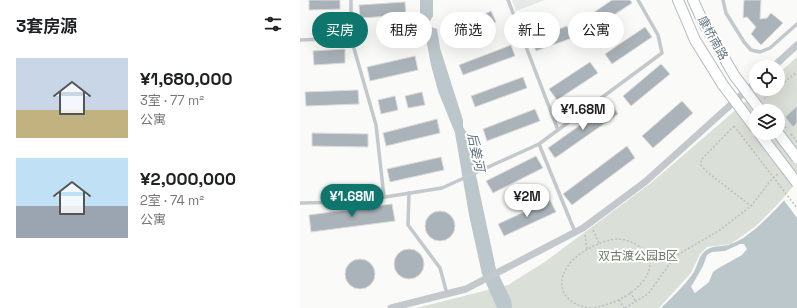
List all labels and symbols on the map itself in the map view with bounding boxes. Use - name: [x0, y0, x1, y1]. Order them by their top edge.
- street label: 康桥南路: [694, 13, 732, 63]
- pin: ¥1.68M: [550, 97, 616, 131]
- water label: 后姜河: [464, 131, 489, 176]
- pin: ¥1.68M: [319, 184, 385, 218]
- pin: ¥2M: [508, 184, 546, 218]
- park label: 双古渡公园B区: [598, 248, 678, 264]

